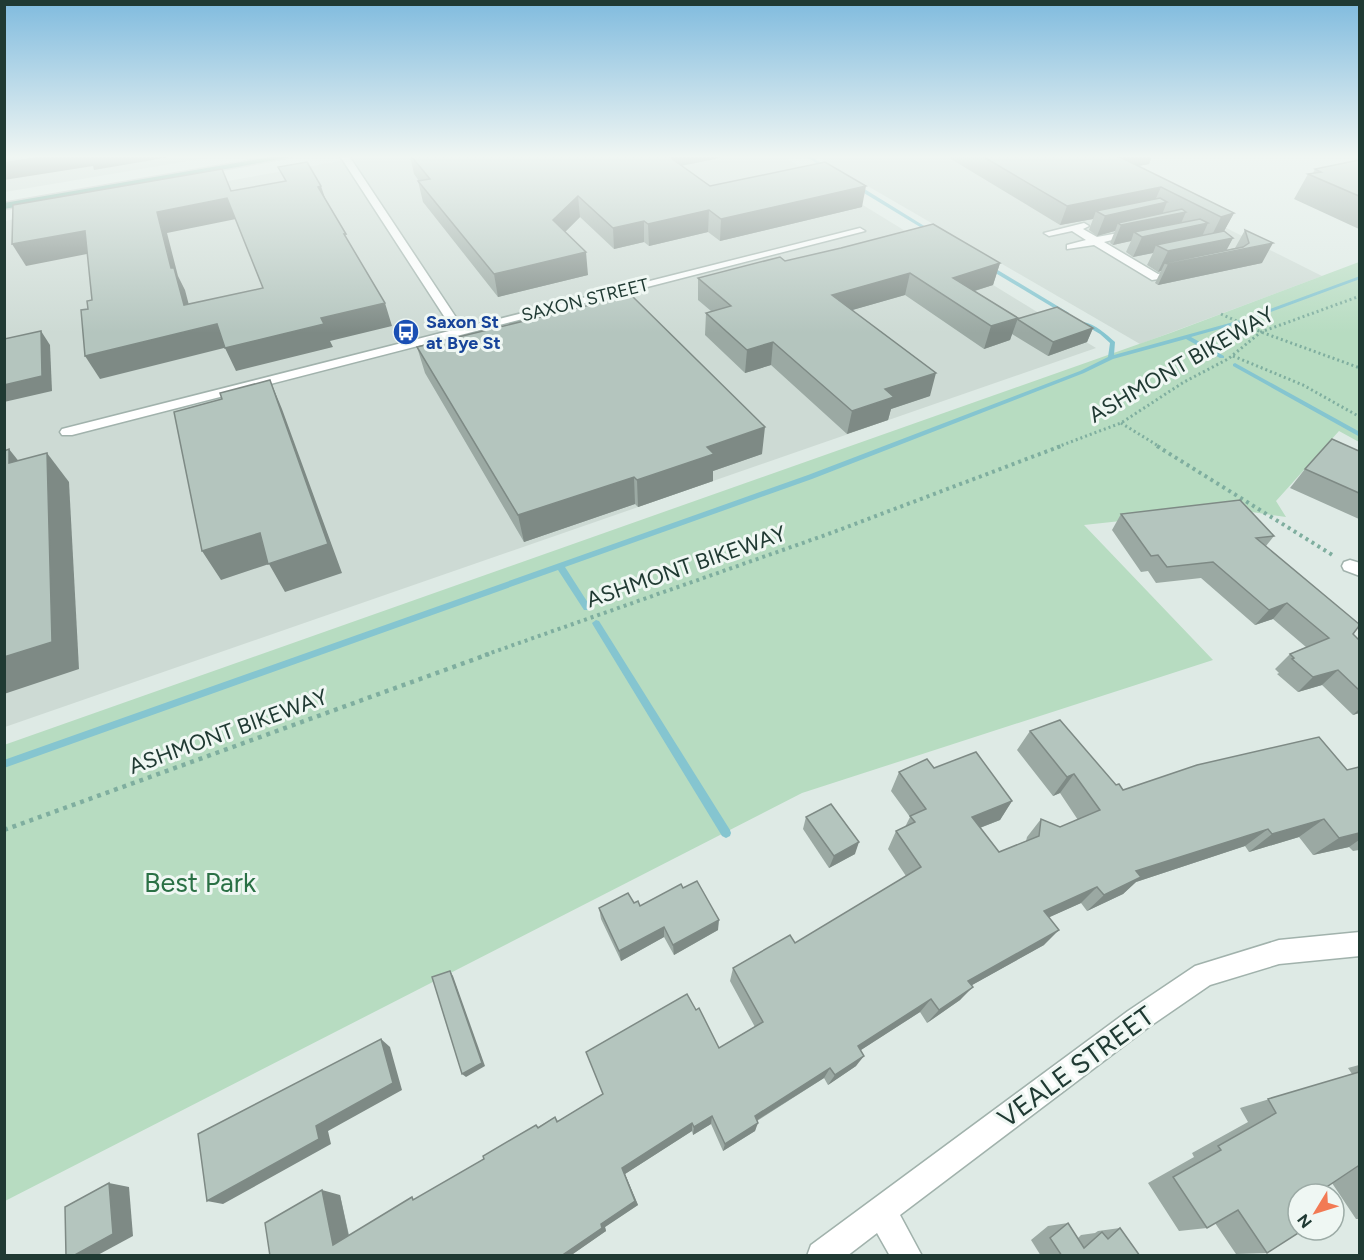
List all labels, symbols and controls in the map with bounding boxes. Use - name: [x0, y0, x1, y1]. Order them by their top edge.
- street label: SAXON STREET: [519, 274, 651, 326]
- street label: ASHMONT BIKEWAY: [1084, 300, 1279, 428]
- place label: Saxon St at Bye St: [426, 311, 501, 354]
- bus stop icon: Saxon St at Bye St: [391, 317, 421, 347]
- street label: ASHMONT BIKEWAY: [583, 519, 790, 613]
- street label: ASHMONT BIKEWAY: [125, 683, 332, 780]
- park label: Best Park: [144, 866, 257, 899]
- street label: VEALE STREET: [991, 999, 1160, 1134]
- north arrow: [1286, 1182, 1346, 1242]
- text: N: [1293, 1210, 1316, 1232]

